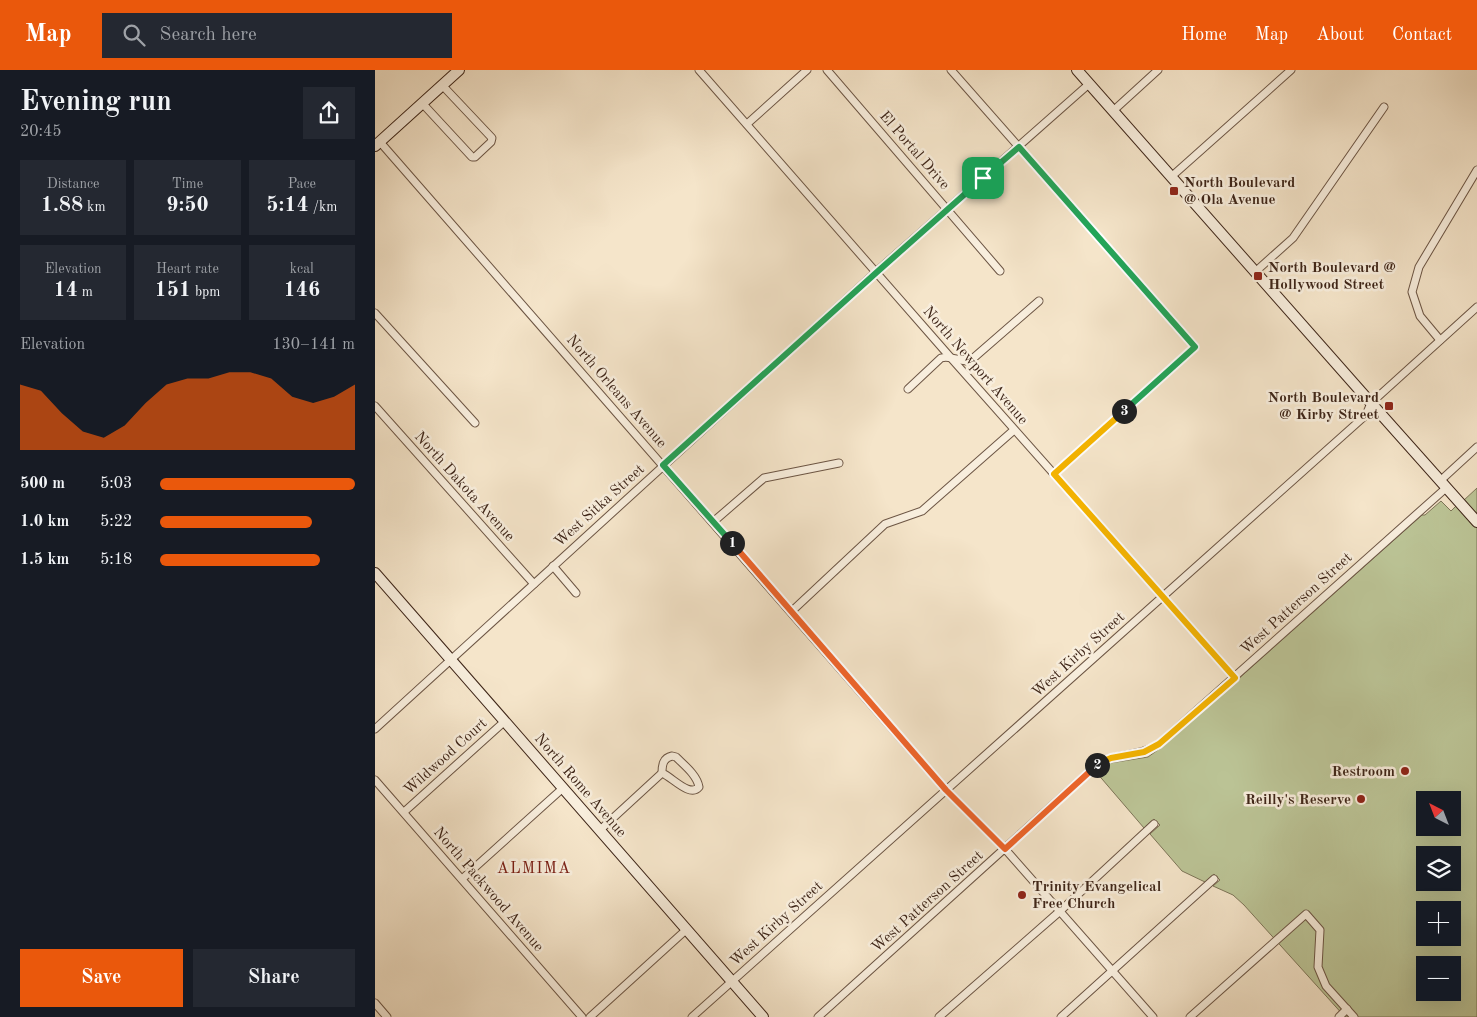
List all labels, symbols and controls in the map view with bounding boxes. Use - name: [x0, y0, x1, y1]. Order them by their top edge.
- search box: [102, 13, 452, 58]
- icon: search: [120, 21, 148, 49]
- text: Map: [25, 23, 72, 47]
- text: Search here: [160, 26, 257, 45]
- text: Home: [1181, 26, 1227, 44]
- text: Map: [1255, 26, 1288, 44]
- text: About: [1316, 26, 1364, 44]
- text: Contact: [1392, 26, 1452, 44]
- button: share: [303, 87, 355, 139]
- text: Evening run: [20, 89, 172, 117]
- street label: El Portal Drive: [876, 109, 952, 193]
- text: 20:45: [20, 124, 62, 140]
- pin: [962, 157, 1004, 199]
- icon: arrive: [969, 164, 997, 192]
- place label: North Boulevard @ Ola Avenue: [1184, 176, 1295, 208]
- text: Distance: [47, 177, 100, 191]
- text: Time: [172, 177, 203, 191]
- text: Pace: [288, 177, 316, 191]
- marker: North Boulevard @ Ola Avenue: [1168, 185, 1180, 197]
- text: 1.88: [41, 195, 83, 216]
- text: 9:50: [166, 195, 209, 216]
- text: 5:14: [266, 195, 309, 216]
- text: km: [83, 200, 106, 214]
- text: /km: [309, 200, 337, 214]
- place label: North Boulevard @ Hollywood Street: [1268, 261, 1396, 293]
- text: Elevation: [45, 262, 102, 276]
- text: Heart rate: [156, 262, 219, 276]
- text: kcal: [290, 262, 314, 276]
- marker: North Boulevard @ Hollywood Street: [1252, 270, 1264, 282]
- text: 14: [53, 280, 78, 301]
- text: 151: [154, 280, 191, 301]
- text: 146: [284, 280, 320, 301]
- text: m: [78, 285, 93, 299]
- text: bpm: [191, 285, 221, 299]
- street label: North Newport Avenue: [920, 304, 1030, 428]
- street label: North Orleans Avenue: [563, 333, 669, 451]
- text: Elevation: [20, 337, 85, 353]
- text: 130–141 m: [272, 337, 355, 353]
- place label: North Boulevard @ Kirby Street: [1268, 391, 1380, 423]
- pin: 3: [1111, 398, 1137, 424]
- marker: North Boulevard @ Kirby Street: [1383, 400, 1395, 412]
- text: 3: [1120, 404, 1129, 418]
- street label: North Dakota Avenue: [411, 429, 517, 545]
- street label: West Sitka Street: [552, 462, 648, 550]
- text: 500 m: [20, 476, 65, 492]
- text: 5:03: [100, 476, 132, 492]
- text: 1.0 km: [20, 514, 69, 530]
- text: 5:22: [100, 514, 132, 530]
- pin: 1: [719, 530, 745, 556]
- text: 1: [728, 536, 737, 550]
- street label: West Patterson Street: [1238, 550, 1356, 658]
- text: 1.5 km: [20, 552, 69, 568]
- text: 5:18: [100, 552, 132, 568]
- street label: West Kirby Street: [1030, 610, 1128, 700]
- street label: Wildwood Court: [402, 716, 490, 798]
- street label: North Rome Avenue: [531, 731, 629, 841]
- pin: 2: [1085, 752, 1109, 778]
- text: 2: [1093, 758, 1102, 772]
- place label: Restroom: [1331, 765, 1395, 780]
- marker: Restroom: [1399, 765, 1411, 777]
- north arrow: [1416, 791, 1461, 836]
- map controls: [1416, 791, 1461, 1001]
- place label: Reilly's Reserve: [1245, 793, 1351, 808]
- marker: Reilly's Reserve: [1355, 793, 1367, 805]
- street label: North Packwood Avenue: [430, 825, 546, 955]
- button: layers: [1416, 846, 1461, 891]
- street label: West Patterson Street: [869, 848, 987, 956]
- district label: ALMIMA: [497, 861, 571, 877]
- street label: West Kirby Street: [728, 879, 826, 969]
- place label: Trinity Evangelical Free Church: [1032, 880, 1162, 912]
- marker: Trinity Evangelical Free Church: [1016, 889, 1028, 901]
- button: +: [1416, 901, 1461, 946]
- button: Save: [20, 949, 183, 1007]
- button: Share: [193, 949, 355, 1007]
- button: −: [1416, 956, 1461, 1001]

